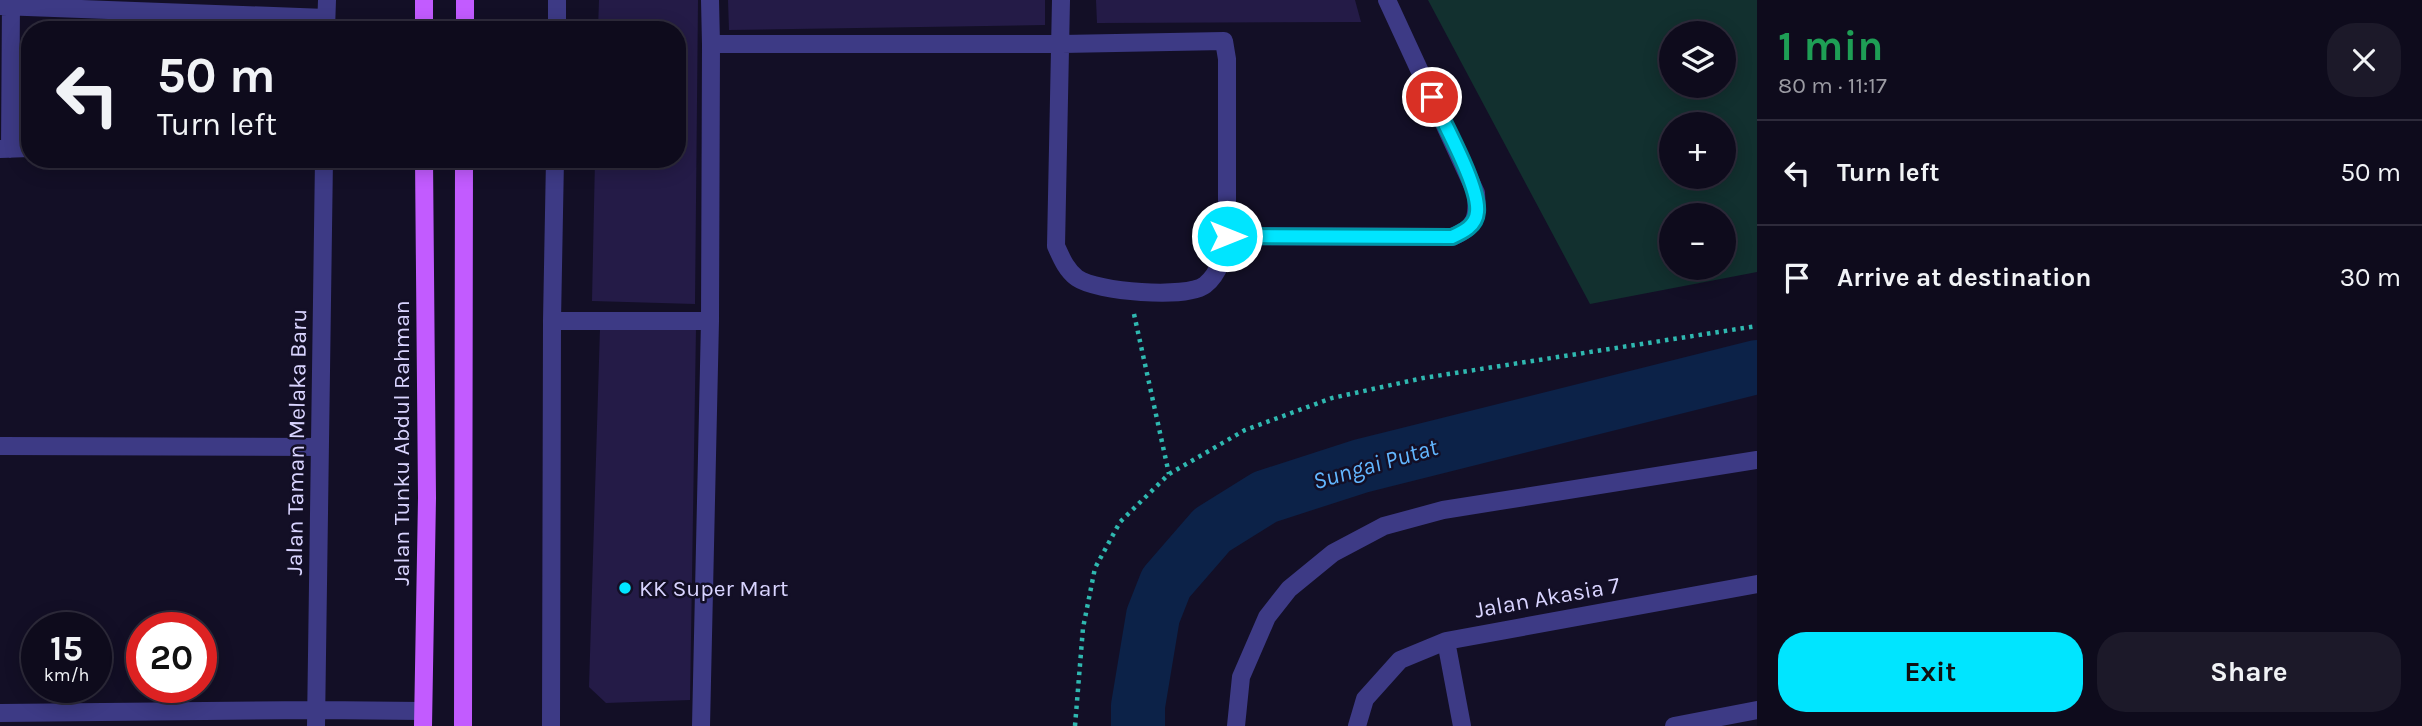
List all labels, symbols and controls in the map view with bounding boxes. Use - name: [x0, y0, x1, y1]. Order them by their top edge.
- map controls: [1659, 21, 1736, 280]
- button: layers: [1659, 21, 1736, 98]
- text: 1 min: [1778, 21, 1883, 71]
- button: close: [2327, 23, 2401, 97]
- text: 50 m: [157, 47, 275, 104]
- icon: left: [42, 49, 133, 140]
- pin: [1402, 67, 1462, 127]
- text: 80 m · 11:17: [1778, 72, 1887, 99]
- icon: arrive: [1413, 78, 1451, 116]
- text: Turn left: [157, 106, 277, 143]
- button: +: [1659, 112, 1736, 189]
- icon: left: [1778, 154, 1816, 192]
- text: Turn left: [1837, 157, 1939, 188]
- text: 50 m: [2340, 157, 2401, 188]
- position arrow: [1190, 199, 1264, 273]
- button: −: [1659, 203, 1736, 280]
- icon: arrive: [1778, 259, 1816, 297]
- text: Arrive at destination: [1837, 262, 2091, 293]
- text: 30 m: [2340, 262, 2401, 293]
- street label: Jalan Tunku Abdul Rahman: [388, 300, 415, 586]
- street label: Jalan Taman Melaka Baru: [281, 308, 312, 576]
- water label: Sungai Putat: [1309, 433, 1441, 495]
- street label: Jalan Akasia 7: [1472, 571, 1622, 624]
- place label: KK Super Mart: [639, 575, 789, 602]
- marker: KK Super Mart: [617, 580, 633, 596]
- speed limit sign: 20: [126, 612, 217, 703]
- text: 15: [50, 628, 83, 669]
- button: Exit: [1778, 632, 2083, 712]
- button: Share: [2097, 632, 2401, 712]
- text: km/h: [44, 664, 89, 686]

